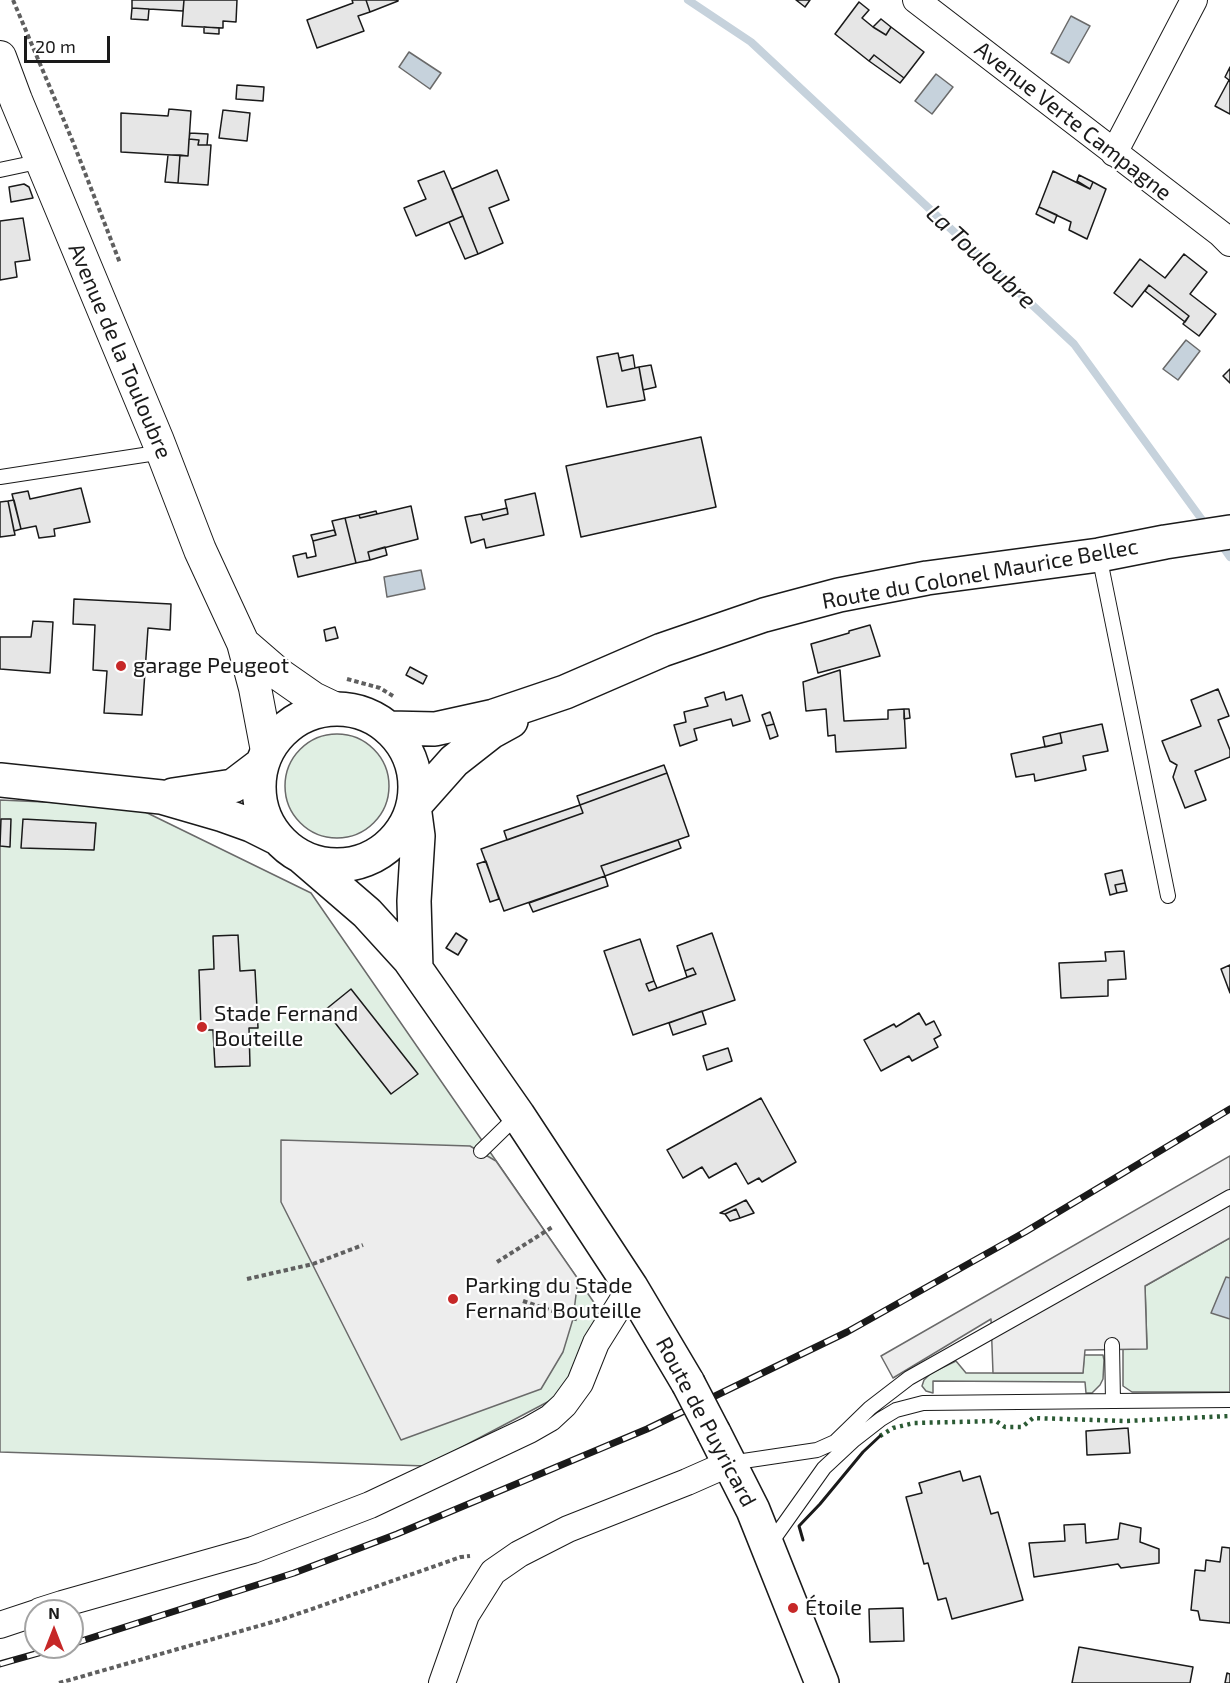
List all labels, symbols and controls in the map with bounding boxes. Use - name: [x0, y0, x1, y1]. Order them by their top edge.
- scale bar: [27, 24, 112, 62]
- text: 20 m: [35, 35, 76, 57]
- street label: Avenue Verte Campagne: [969, 36, 1177, 206]
- water label: La Touloubre: [920, 199, 1042, 315]
- street label: Avenue de la Touloubre: [63, 239, 177, 463]
- street label: Route du Colonel Maurice Bellec: [820, 533, 1140, 615]
- place label: garage Peugeot: [133, 653, 289, 679]
- marker: garage Peugeot: [114, 659, 128, 673]
- place label: Stade Fernand Bouteille: [214, 1001, 358, 1052]
- marker: Stade Fernand Bouteille: [195, 1020, 209, 1034]
- place label: Parking du Stade Fernand Bouteille: [465, 1273, 642, 1324]
- marker: Parking du Stade Fernand Bouteille: [446, 1292, 460, 1306]
- street label: Route de Puyricard: [650, 1333, 762, 1511]
- place label: Étoile: [805, 1595, 862, 1621]
- north arrow: [24, 1599, 84, 1659]
- marker: Étoile: [786, 1601, 800, 1615]
- text: N: [48, 1603, 60, 1622]

